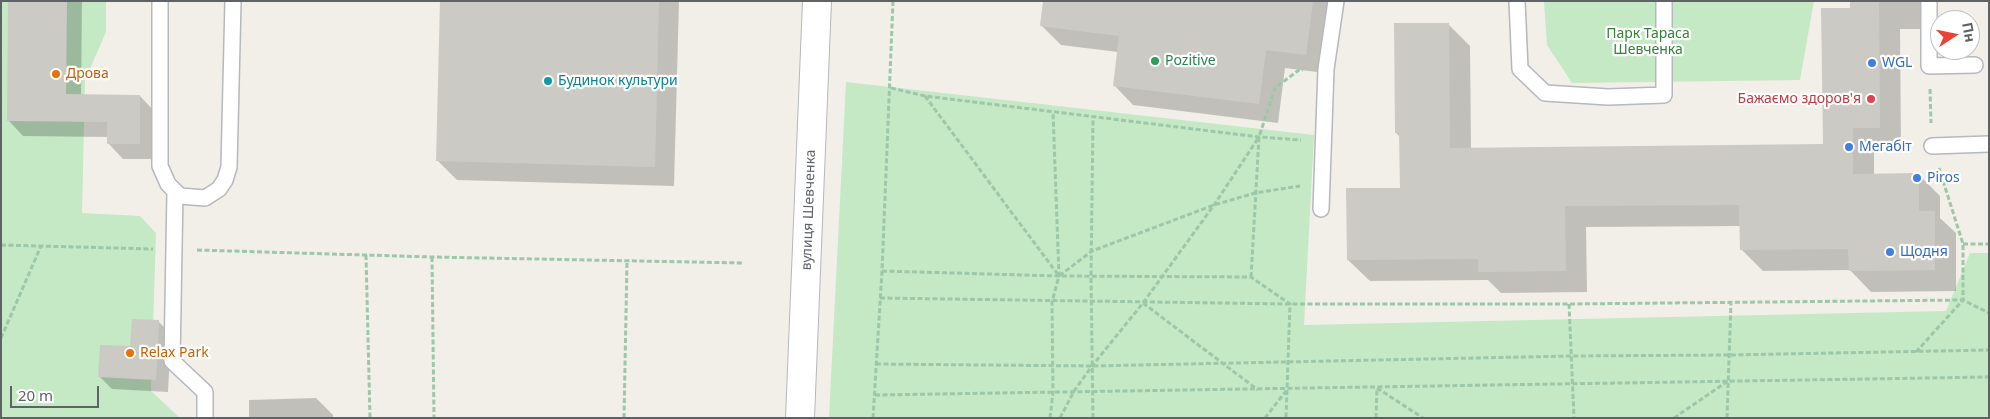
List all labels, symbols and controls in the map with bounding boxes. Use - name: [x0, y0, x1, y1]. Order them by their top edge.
- north arrow: [1930, 10, 1980, 60]
- text: Пн: [1958, 21, 1980, 44]
- park label: Парк Тараса Шевченка: [1606, 26, 1690, 58]
- place label: Pozitive: [1165, 53, 1216, 69]
- marker: Pozitive: [1149, 55, 1161, 67]
- place label: WGL: [1882, 55, 1912, 71]
- marker: WGL: [1866, 57, 1878, 69]
- place label: Дрова: [66, 66, 109, 82]
- marker: Дрова: [50, 68, 62, 80]
- place label: Будинок культури: [558, 73, 678, 89]
- marker: Будинок культури: [542, 75, 554, 87]
- place label: Бажаємо здоров'я: [1738, 91, 1861, 107]
- marker: Бажаємо здоров'я: [1865, 93, 1877, 105]
- place label: Мегабіт: [1859, 139, 1912, 155]
- marker: Мегабіт: [1843, 141, 1855, 153]
- street label: вулиця Шевченка: [798, 149, 820, 271]
- place label: Piros: [1927, 170, 1960, 186]
- marker: Piros: [1911, 172, 1923, 184]
- place label: Щодня: [1900, 244, 1948, 260]
- marker: Щодня: [1884, 246, 1896, 258]
- place label: Relax Park: [140, 345, 209, 361]
- marker: Relax Park: [124, 347, 136, 359]
- scale bar: [12, 376, 101, 408]
- text: 20 m: [18, 385, 53, 405]

